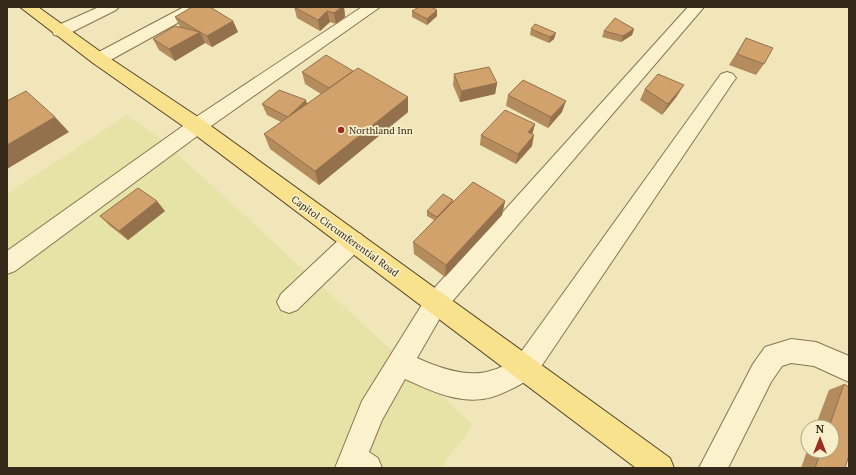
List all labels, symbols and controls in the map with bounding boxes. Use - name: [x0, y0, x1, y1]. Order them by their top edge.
- place label: Northland Inn: [349, 124, 413, 137]
- marker: Northland Inn: [336, 125, 346, 135]
- street label: Capitol Circumferential Road: [289, 193, 402, 280]
- north arrow: [800, 419, 840, 459]
- text: N: [816, 422, 825, 436]

